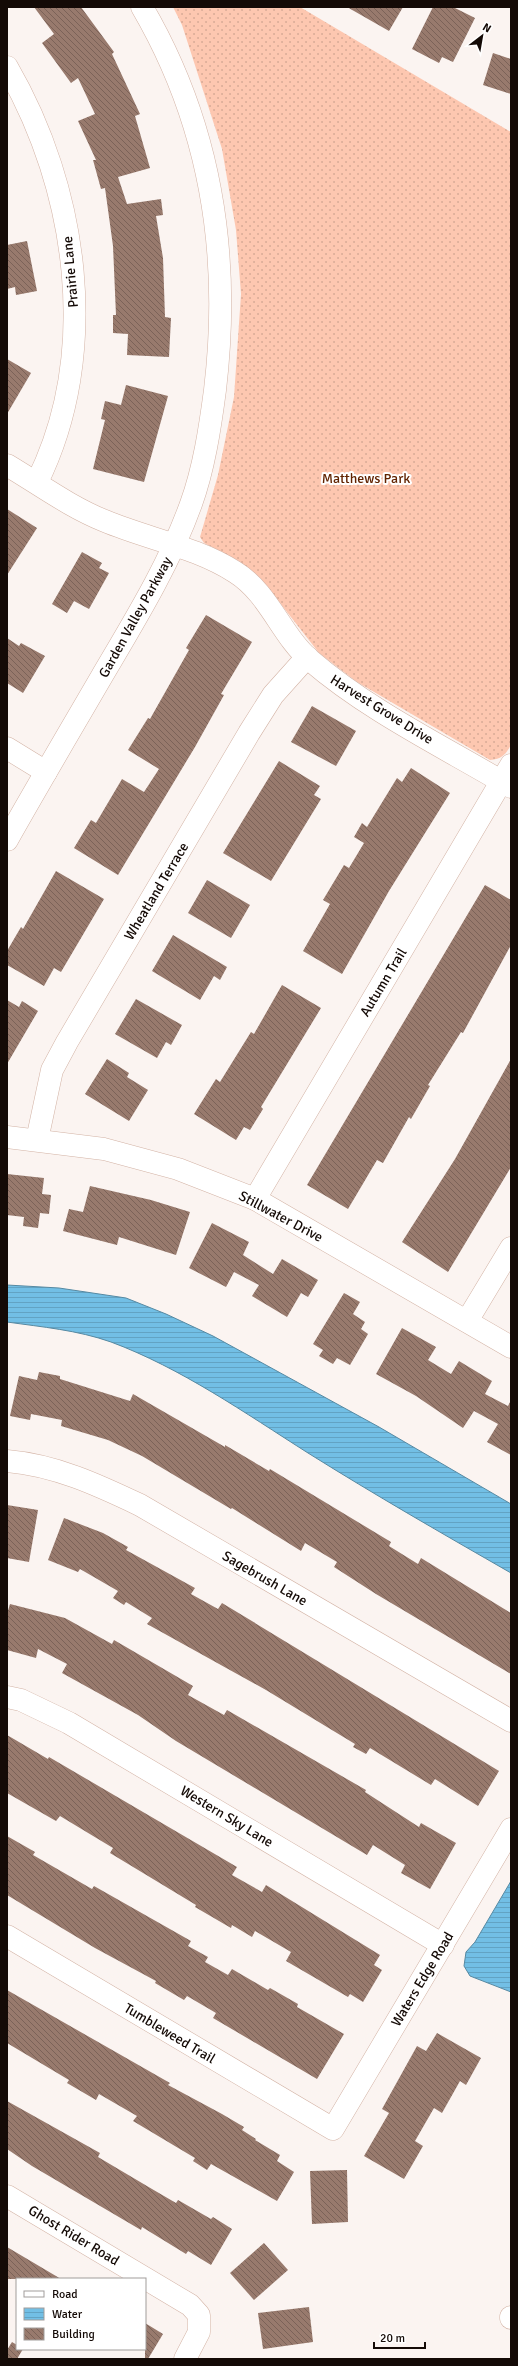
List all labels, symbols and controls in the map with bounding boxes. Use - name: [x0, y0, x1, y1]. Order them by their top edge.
- north arrow: [462, 16, 502, 56]
- text: N: [480, 20, 494, 35]
- street label: Prairie Lane: [59, 235, 82, 309]
- park label: Matthews Park: [322, 470, 410, 487]
- street label: Garden Valley Parkway: [95, 553, 176, 681]
- street label: Harvest Grove Drive: [327, 671, 436, 748]
- street label: Wheatland Terrace: [120, 839, 192, 943]
- street label: Autumn Trail: [356, 945, 410, 1020]
- street label: Stillwater Drive: [236, 1187, 326, 1246]
- street label: Sagebrush Lane: [219, 1547, 310, 1610]
- street label: Western Sky Lane: [177, 1782, 276, 1851]
- street label: Waters Edge Road: [388, 1929, 457, 2030]
- street label: Tumbleweed Trail: [121, 1999, 218, 2067]
- street label: Ghost Rider Road: [25, 2202, 122, 2269]
- legend: [16, 2278, 146, 2350]
- text: Road: [52, 2287, 78, 2302]
- text: Water: [52, 2307, 83, 2322]
- scale bar: [374, 2324, 425, 2350]
- text: Building: [52, 2327, 95, 2342]
- text: 20 m: [380, 2331, 405, 2346]

